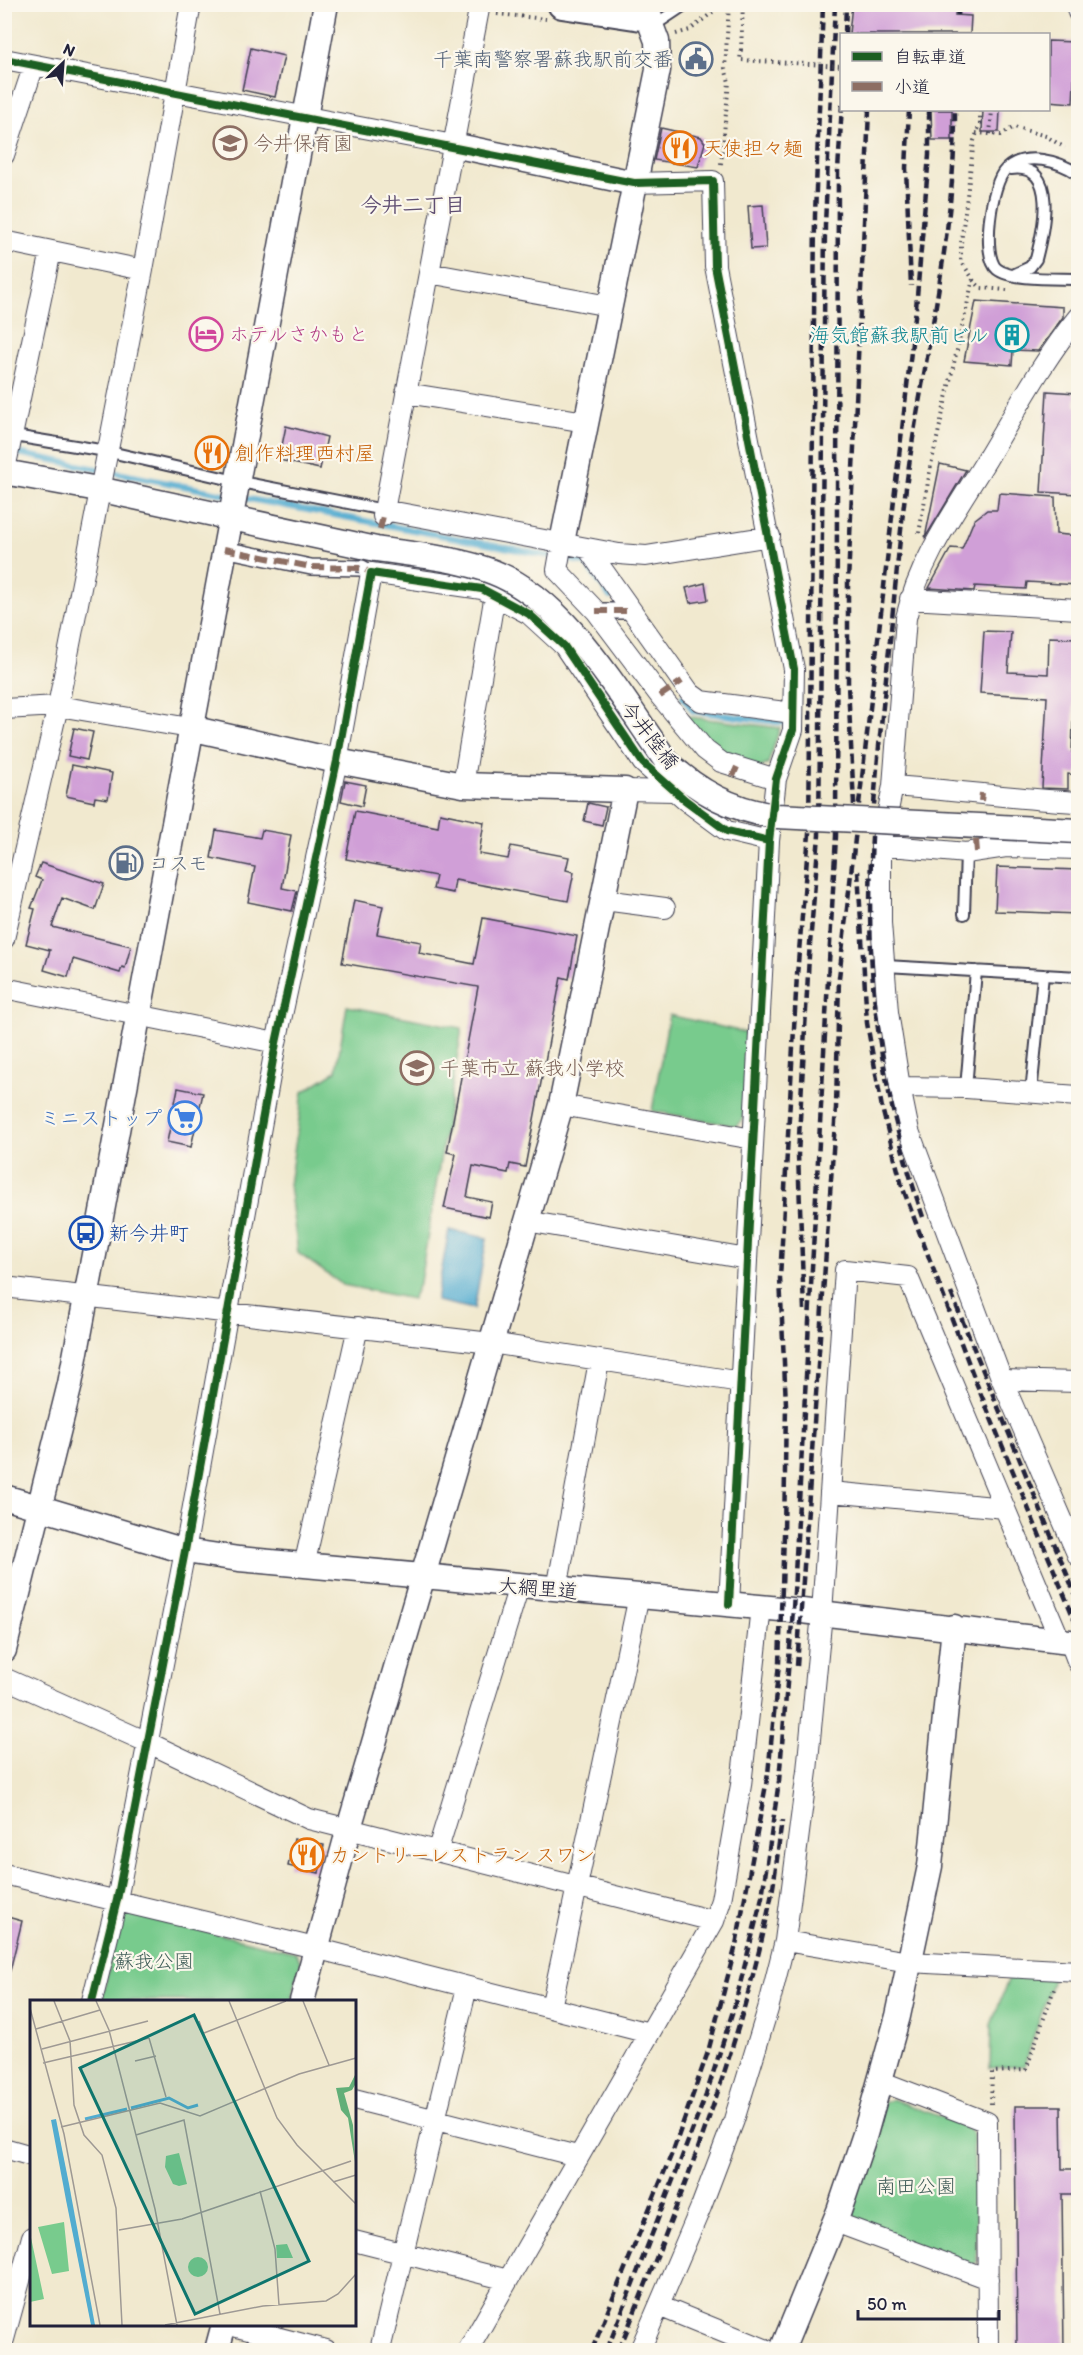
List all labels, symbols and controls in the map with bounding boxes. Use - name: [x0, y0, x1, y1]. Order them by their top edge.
- north arrow: [33, 33, 93, 93]
- legend: [840, 33, 1050, 111]
- text: N: [60, 39, 78, 61]
- public building icon: 千葉南警察署蘇我駅前交番: [678, 41, 714, 77]
- text: 自転車道: [894, 46, 966, 68]
- place label: 千葉南警察署蘇我駅前交番: [433, 47, 673, 71]
- text: 小道: [894, 76, 930, 98]
- school or university icon: 今井保育園: [212, 125, 248, 161]
- restaurant icon: 天使担々麺: [662, 130, 698, 166]
- place label: 今井保育園: [253, 131, 353, 155]
- place label: 天使担々麺: [703, 136, 803, 160]
- district label: 今井二丁目: [361, 192, 466, 217]
- hotel icon: ホテルさかもと: [188, 316, 224, 352]
- building icon: 海気館蘇我駅前ビル: [994, 317, 1030, 353]
- place label: ホテルさかもと: [229, 322, 368, 346]
- place label: 海気館蘇我駅前ビル: [809, 323, 989, 347]
- restaurant icon: 創作料理西村屋: [194, 435, 230, 471]
- place label: 創作料理西村屋: [235, 441, 375, 465]
- street label: 今井陸橋: [616, 696, 684, 774]
- fuel station icon: コスモ: [108, 845, 144, 881]
- place label: コスモ: [149, 851, 208, 875]
- school or university icon: 千葉市立 蘇我小学校: [399, 1050, 435, 1086]
- place label: 千葉市立 蘇我小学校: [440, 1056, 625, 1080]
- supermarket icon: ミニストップ: [167, 1100, 203, 1136]
- place label: ミニストップ: [40, 1106, 162, 1130]
- bus stop icon: 新今井町: [68, 1215, 104, 1251]
- place label: 新今井町: [109, 1221, 189, 1245]
- street label: 大網里道: [497, 1573, 579, 1603]
- restaurant icon: カントリーレストラン スワン: [289, 1837, 325, 1873]
- place label: カントリーレストラン スワン: [330, 1843, 595, 1867]
- park label: 蘇我公園: [114, 1949, 194, 1973]
- inset map: [30, 2000, 356, 2325]
- park label: 南田公園: [876, 2174, 956, 2198]
- scale bar: [858, 2283, 999, 2321]
- text: 50 m: [867, 2293, 907, 2315]

